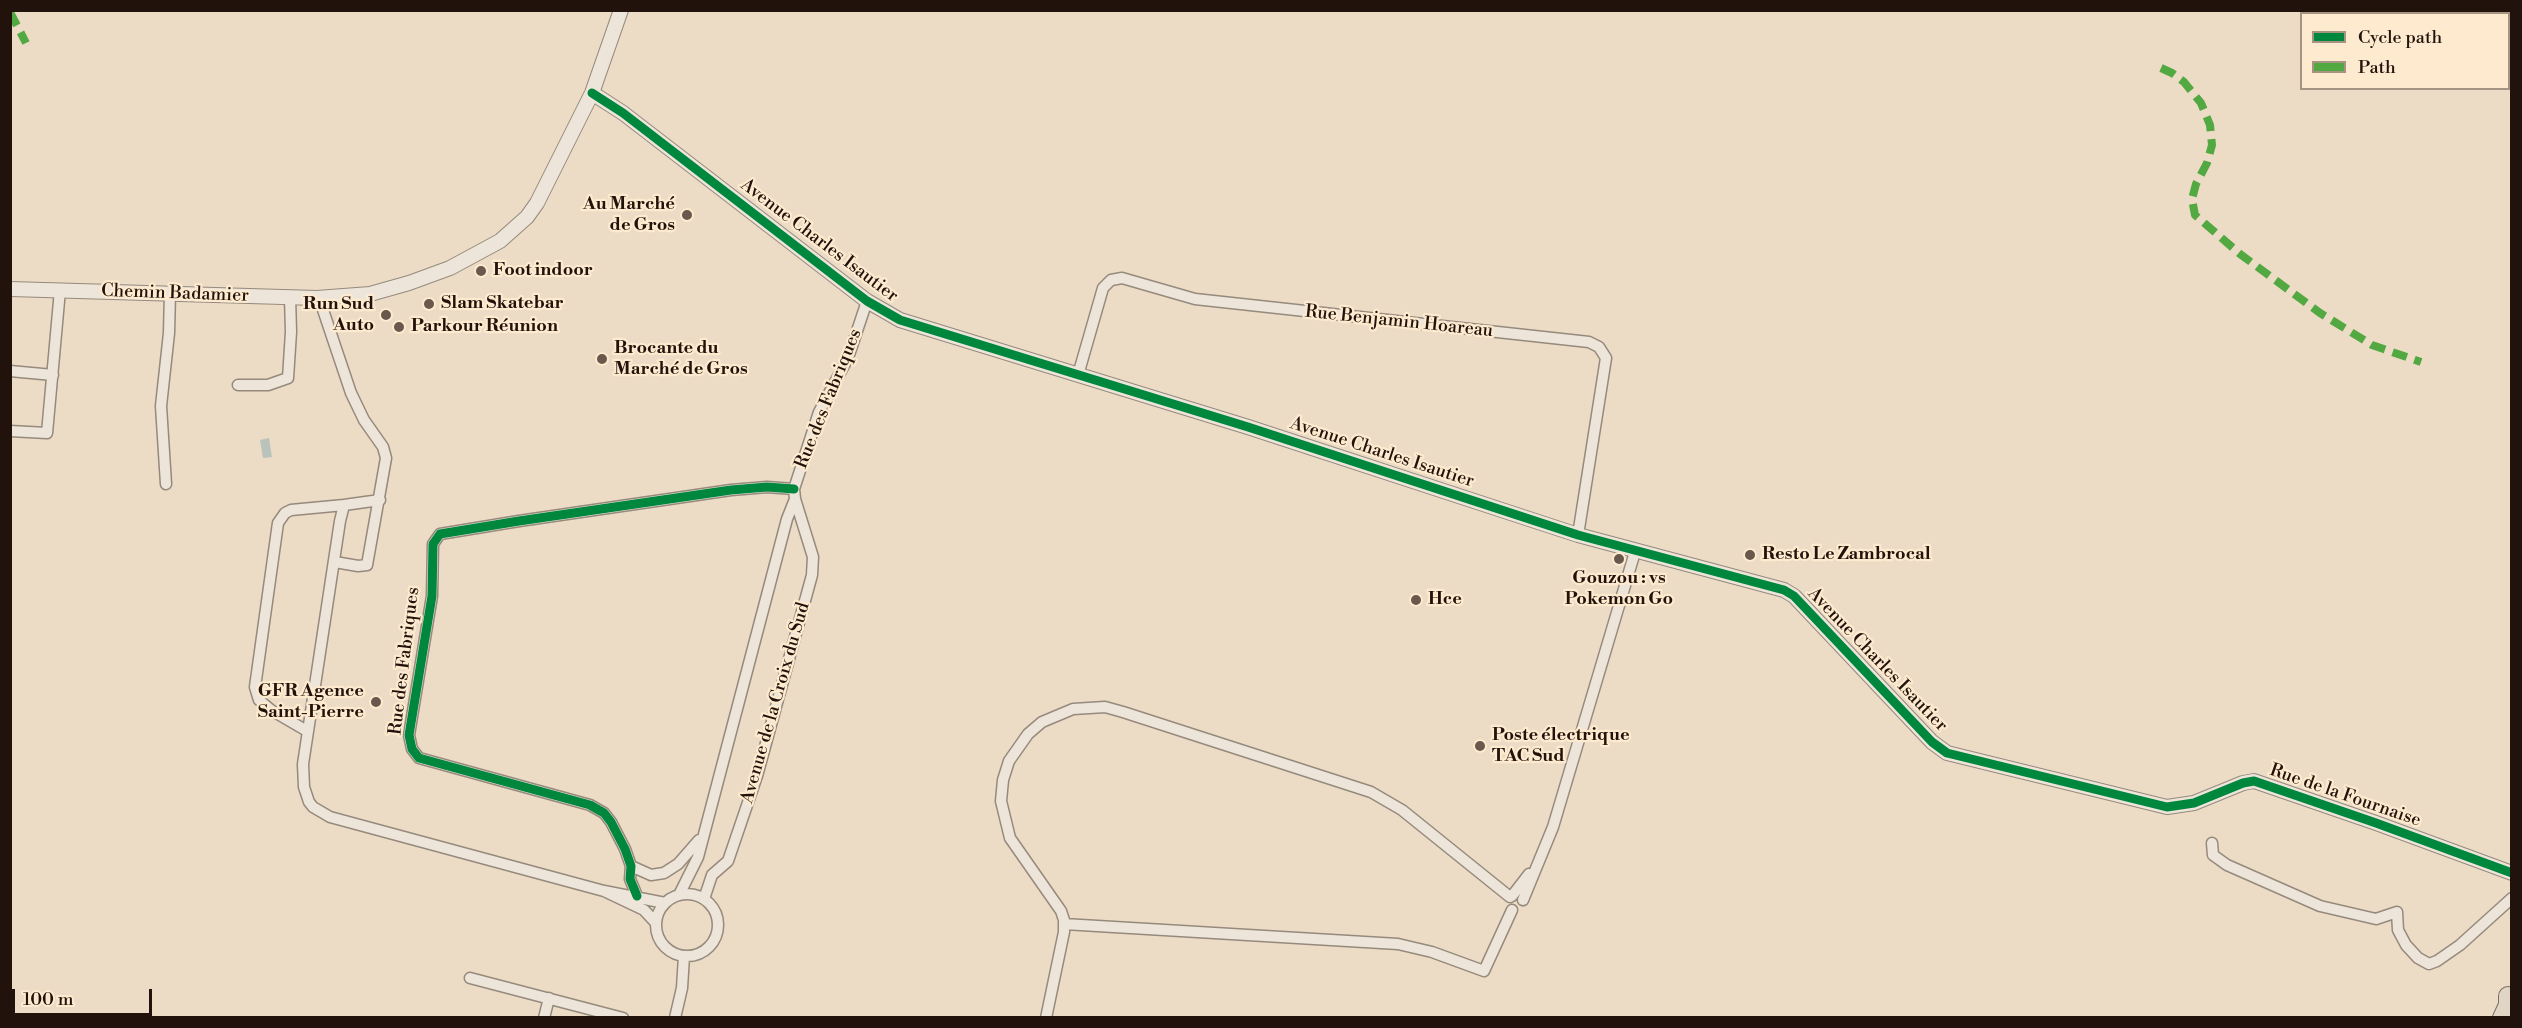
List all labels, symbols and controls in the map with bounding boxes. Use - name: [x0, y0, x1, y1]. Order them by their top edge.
- legend: [2300, 12, 2510, 90]
- text: Cycle path: [2358, 26, 2442, 49]
- text: Path: [2358, 56, 2396, 79]
- street label: Avenue Charles Isautier: [736, 175, 902, 307]
- place label: Au Marché de Gros: [583, 194, 675, 236]
- marker: Au Marché de Gros: [680, 208, 694, 222]
- place label: Foot indoor: [493, 260, 593, 282]
- marker: Foot indoor: [474, 264, 488, 278]
- street label: Chemin Badamier: [101, 281, 249, 307]
- place label: Slam Skatebar: [441, 293, 564, 315]
- place label: Run Sud Auto: [303, 294, 374, 336]
- marker: Slam Skatebar: [422, 297, 436, 311]
- street label: Rue Benjamin Hoareau: [1304, 301, 1494, 343]
- marker: Run Sud Auto: [379, 308, 393, 322]
- place label: Parkour Réunion: [411, 316, 558, 338]
- marker: Parkour Réunion: [392, 320, 406, 334]
- street label: Rue des Fabriques: [791, 326, 867, 472]
- place label: Brocante du Marché de Gros: [614, 338, 748, 380]
- marker: Brocante du Marché de Gros: [595, 352, 609, 366]
- street label: Avenue Charles Isautier: [1287, 413, 1477, 493]
- place label: Resto Le Zambrocal: [1762, 544, 1931, 566]
- marker: Resto Le Zambrocal: [1743, 548, 1757, 562]
- marker: Gouzou : vs Pokemon Go: [1612, 552, 1626, 566]
- place label: Gouzou : vs Pokemon Go: [1565, 568, 1673, 610]
- street label: Avenue Charles Isautier: [1803, 583, 1951, 737]
- street label: Rue des Fabriques: [385, 586, 425, 736]
- place label: Hce: [1428, 589, 1462, 611]
- marker: Hce: [1409, 593, 1423, 607]
- street label: Avenue de la Croix du Sud: [737, 600, 815, 806]
- place label: GFR Agence Saint-Pierre: [258, 681, 364, 724]
- marker: GFR Agence Saint-Pierre: [369, 695, 383, 709]
- place label: Poste électrique TAC Sud: [1492, 725, 1630, 768]
- marker: Poste électrique TAC Sud: [1473, 739, 1487, 753]
- street label: Rue de la Fournaise: [2267, 760, 2423, 832]
- scale bar: [15, 977, 154, 1015]
- text: 100 m: [23, 988, 74, 1011]

